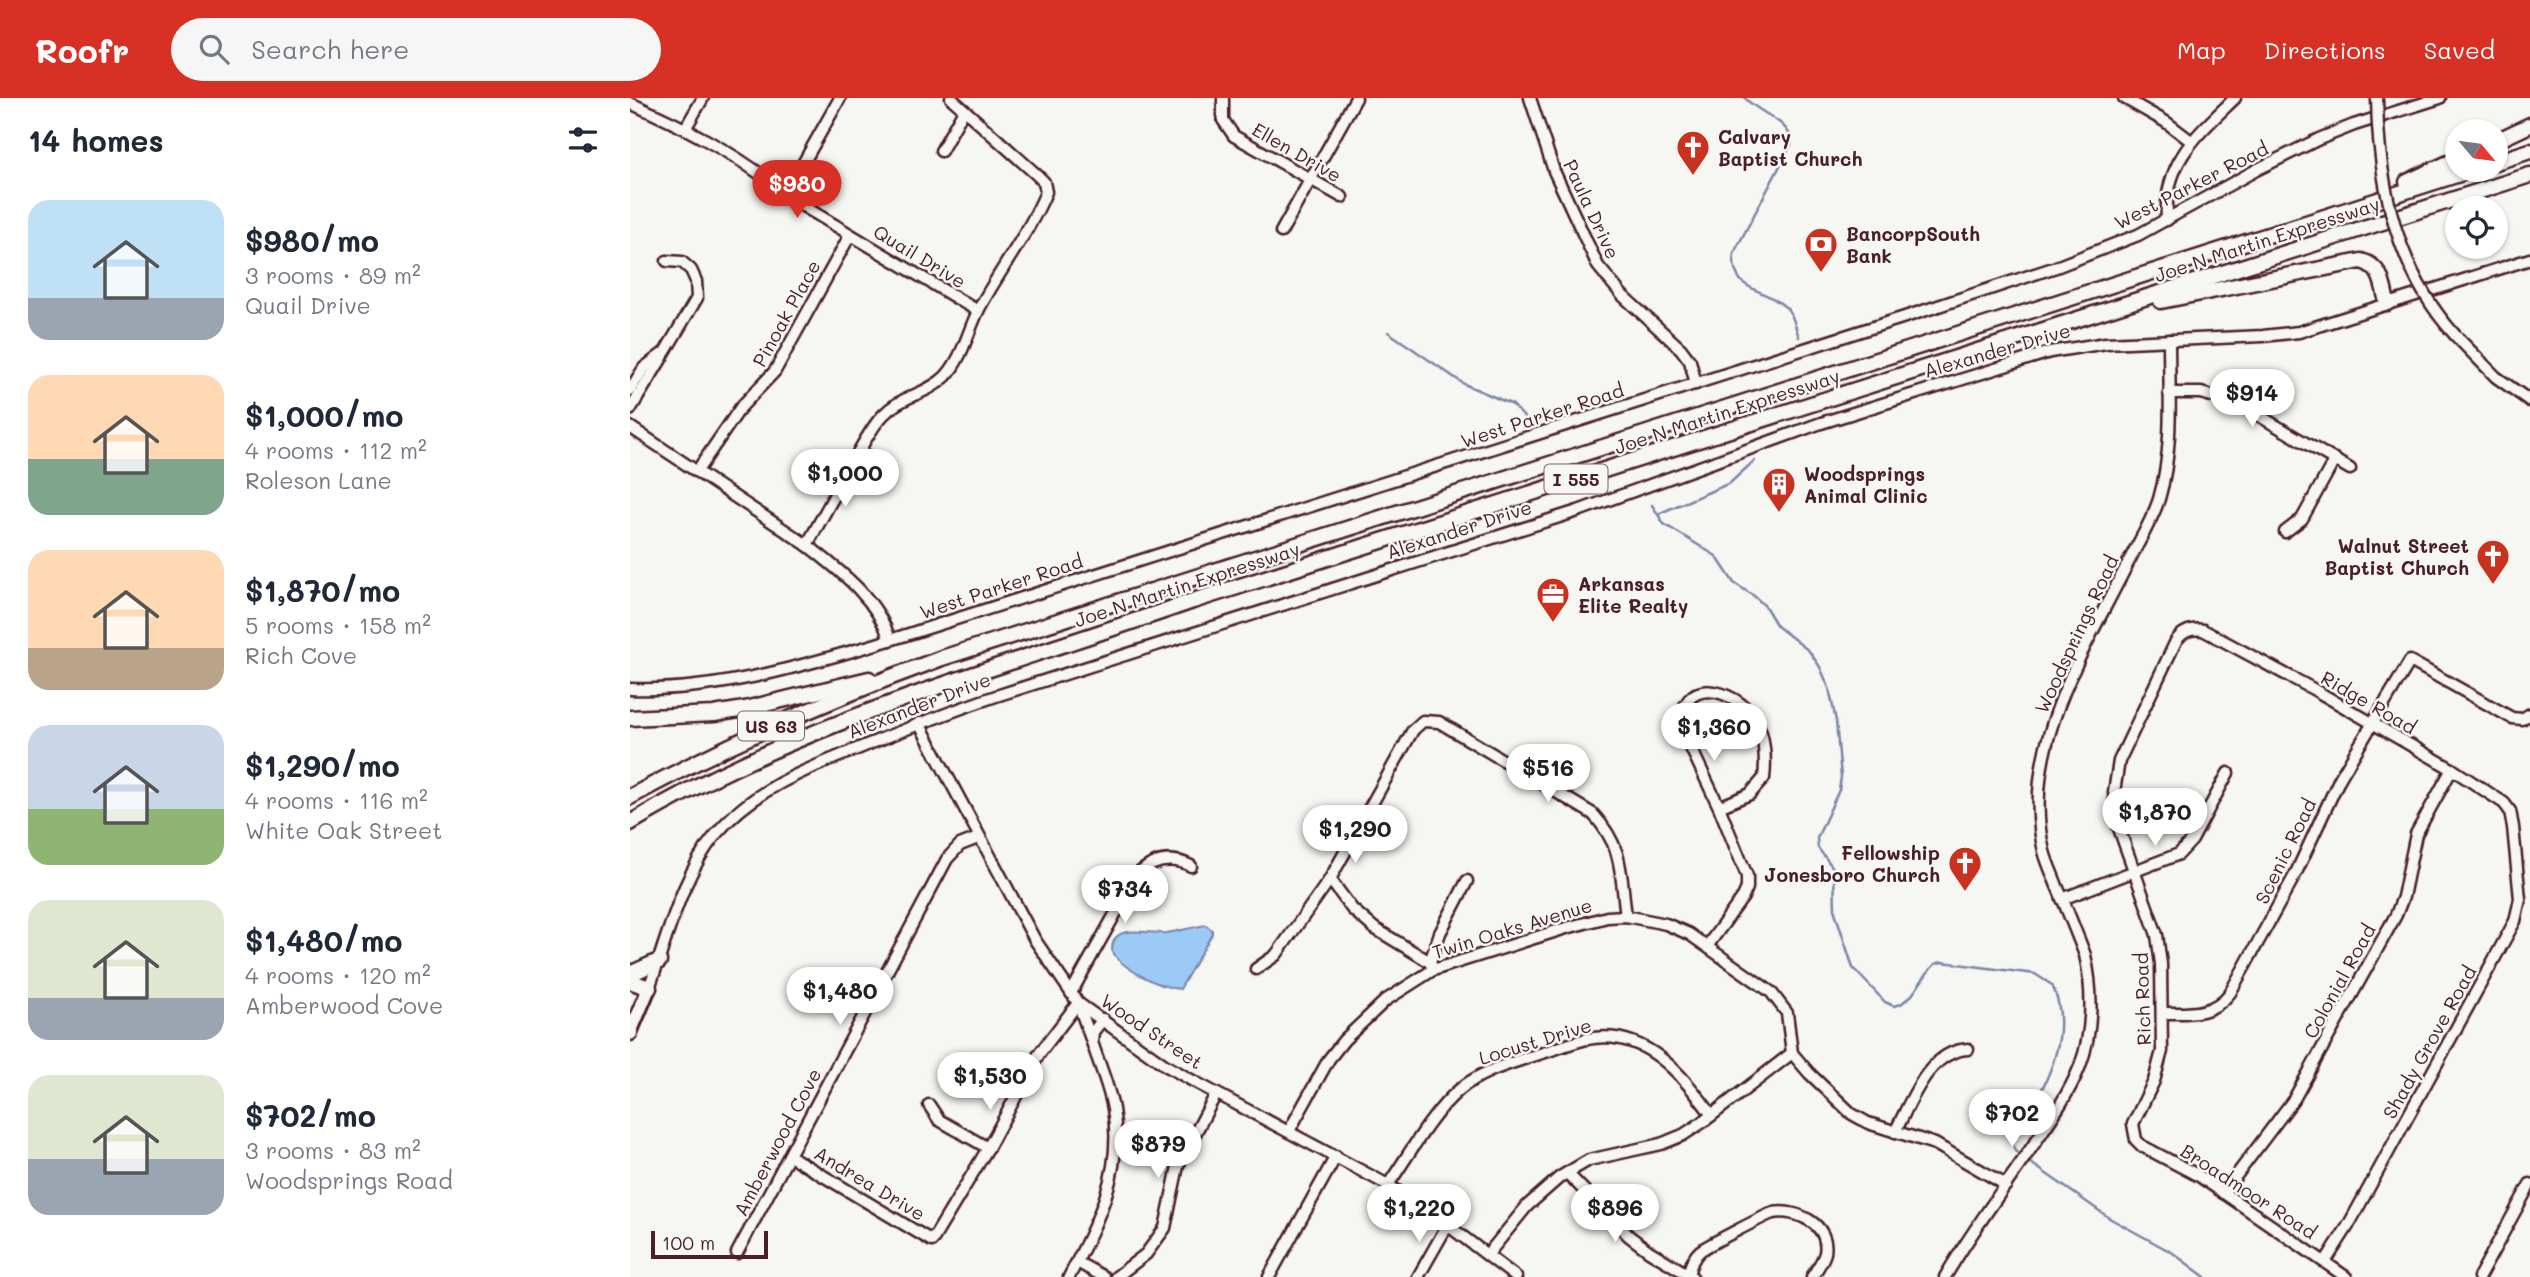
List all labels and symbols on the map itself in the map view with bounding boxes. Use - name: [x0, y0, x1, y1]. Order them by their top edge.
- street label: Ellen Drive: [1248, 116, 1346, 188]
- north arrow: [2445, 119, 2508, 182]
- place label: Calvary Baptist Church: [1718, 124, 1862, 171]
- church icon: Calvary Baptist Church: [1674, 128, 1712, 177]
- street label: West Parker Road: [2110, 135, 2272, 235]
- street label: Paula Drive: [1558, 155, 1626, 263]
- pin: $980: [756, 160, 838, 220]
- street label: Joe N Martin Expressway: [2151, 191, 2383, 287]
- street label: Quail Drive: [869, 219, 971, 293]
- place label: BancorpSouth Bank: [1846, 221, 1980, 268]
- bank icon: BancorpSouth Bank: [1802, 225, 1840, 274]
- street label: Pinoak Place: [746, 255, 826, 371]
- street label: Alexander Drive: [1921, 317, 2073, 383]
- street label: Joe N Martin Expressway: [1611, 363, 1843, 459]
- pin: $914: [2211, 370, 2293, 429]
- street label: West Parker Road: [1457, 377, 1627, 453]
- pin: $1,000: [788, 450, 902, 509]
- place label: Woodsprings Animal Clinic: [1804, 461, 1928, 508]
- road number: I 555: [1544, 464, 1608, 494]
- building icon: Woodsprings Animal Clinic: [1760, 465, 1798, 514]
- street label: Alexander Drive: [1383, 494, 1535, 564]
- place label: Walnut Street Baptist Church: [2325, 533, 2469, 580]
- street label: Joe N Martin Expressway: [1071, 536, 1303, 632]
- church icon: Walnut Street Baptist Church: [2474, 537, 2512, 586]
- street label: West Parker Road: [916, 548, 1086, 624]
- street label: Woodsprings Road: [2028, 551, 2124, 717]
- place label: Arkansas Elite Realty: [1578, 571, 1688, 618]
- office icon: Arkansas Elite Realty: [1534, 575, 1572, 624]
- street label: Ridge Road: [2317, 665, 2421, 739]
- street label: Alexander Drive: [844, 666, 994, 744]
- pin: $1,360: [1657, 704, 1771, 763]
- road number: US 63: [738, 712, 804, 740]
- pin: $516: [1507, 744, 1589, 804]
- pin: $1,870: [2098, 788, 2212, 848]
- street label: Scenic Road: [2249, 794, 2321, 908]
- pin: $1,290: [1298, 806, 1412, 865]
- place label: Fellowship Jonesboro Church: [1764, 840, 1940, 887]
- church icon: Fellowship Jonesboro Church: [1946, 844, 1984, 893]
- pin: $734: [1084, 866, 1166, 925]
- street label: Twin Oaks Avenue: [1429, 892, 1595, 964]
- street label: Colonial Road: [2297, 919, 2381, 1043]
- street label: Rich Road: [2128, 952, 2156, 1046]
- street label: Shady Grove Road: [2377, 961, 2481, 1123]
- pin: $1,480: [783, 968, 897, 1027]
- street label: Wood Street: [1096, 988, 1208, 1074]
- street label: Locust Drive: [1476, 1012, 1594, 1070]
- pin: $1,530: [933, 1052, 1047, 1112]
- street label: Amberwood Cove: [728, 1064, 826, 1220]
- pin: $702: [1971, 1090, 2053, 1149]
- pin: $879: [1117, 1121, 1199, 1180]
- street label: Broadmoor Road: [2176, 1138, 2322, 1244]
- street label: Andrea Drive: [810, 1140, 930, 1226]
- pin: $1,220: [1362, 1184, 1476, 1244]
- pin: $896: [1574, 1184, 1656, 1244]
- scale bar: [651, 1228, 768, 1260]

